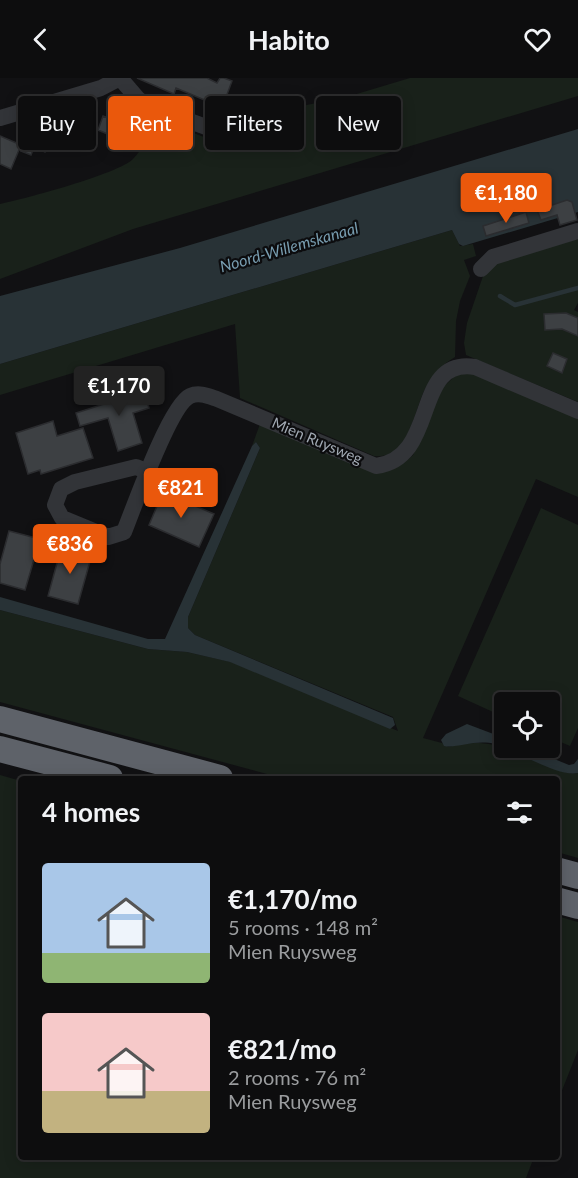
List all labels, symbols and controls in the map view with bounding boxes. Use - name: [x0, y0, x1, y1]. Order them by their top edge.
- icon: back: [24, 23, 57, 56]
- text: Habito: [248, 23, 330, 56]
- icon: heart: [521, 23, 554, 56]
- chip: Buy: [18, 96, 96, 150]
- chip: Rent: [108, 96, 193, 150]
- chip: Filters: [205, 96, 304, 150]
- chip: New: [316, 96, 401, 150]
- pin: €1,180: [457, 173, 555, 224]
- text: €1,180: [475, 180, 537, 204]
- water label: Noord-Willemskanaal: [217, 218, 361, 275]
- pin: €1,170: [70, 366, 168, 417]
- text: €1,170: [88, 373, 150, 397]
- street label: Mien Ruysweg: [269, 413, 365, 467]
- pin: €821: [145, 468, 217, 519]
- text: €821: [158, 475, 204, 499]
- pin: €836: [34, 524, 106, 575]
- text: €836: [47, 531, 93, 555]
- map controls: [494, 692, 560, 758]
- button: locate: [494, 692, 560, 758]
- text: 4 homes: [42, 796, 140, 828]
- icon: filters: [503, 796, 536, 829]
- text: €1,170/mo: [228, 883, 358, 915]
- icon: home: [90, 887, 162, 959]
- text: 5 rooms · 148 m²: [228, 915, 378, 939]
- text: Mien Ruysweg: [228, 939, 357, 963]
- text: €821/mo: [228, 1033, 336, 1065]
- icon: home: [90, 1037, 162, 1109]
- text: 2 rooms · 76 m²: [228, 1065, 366, 1089]
- text: Mien Ruysweg: [228, 1089, 357, 1113]

